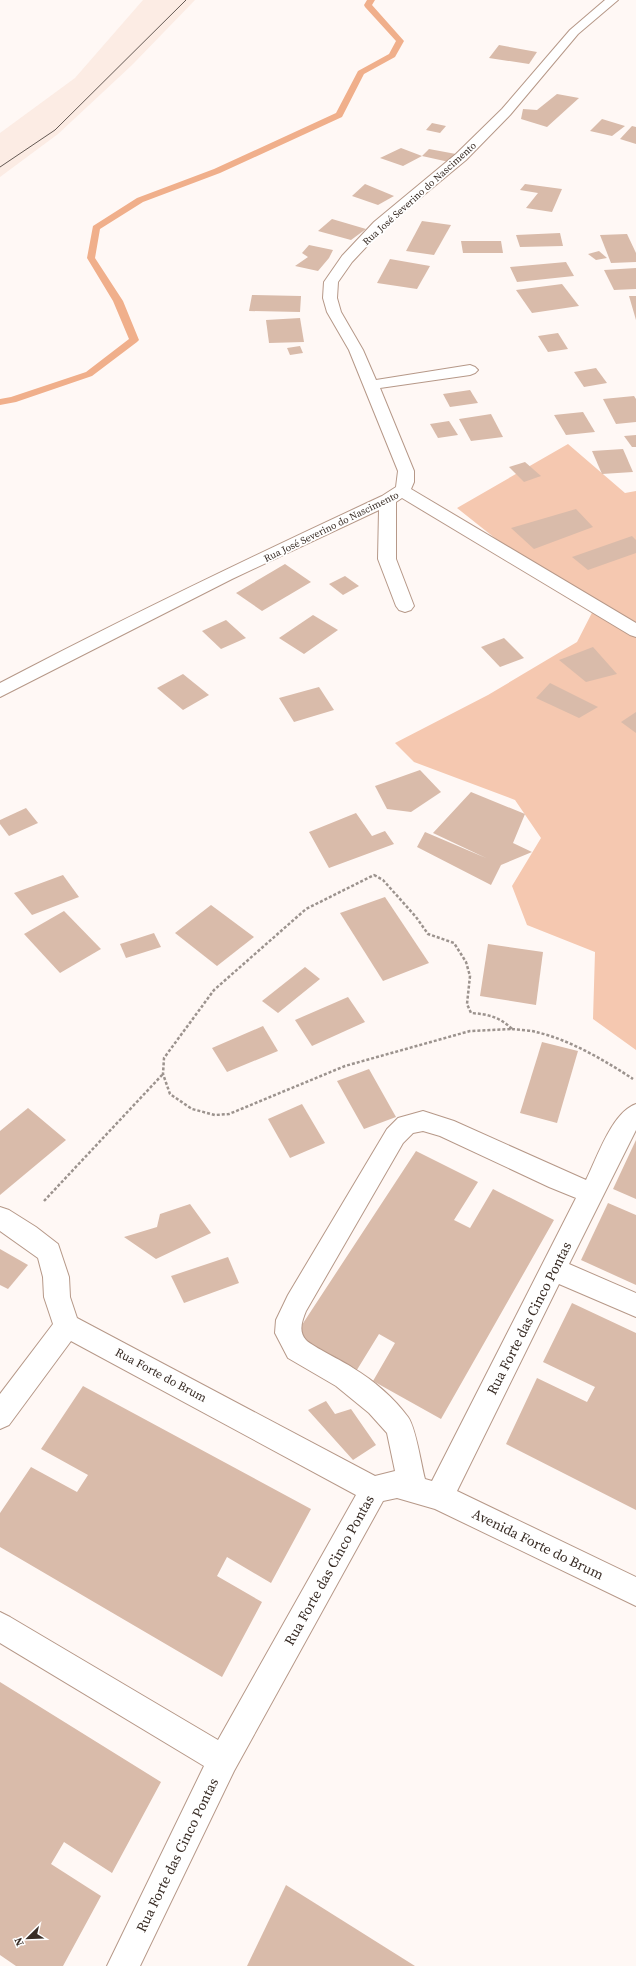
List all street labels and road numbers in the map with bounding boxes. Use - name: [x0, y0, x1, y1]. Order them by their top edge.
- street label: Rua José Severino do Nascimento: [360, 139, 479, 248]
- street label: Rua José Severino do Nascimento: [262, 488, 401, 565]
- street label: Rua Forte das Cinco Pontas: [482, 1238, 576, 1398]
- street label: Rua Forte do Brum: [112, 1344, 210, 1406]
- street label: Rua Forte das Cinco Pontas: [279, 1491, 379, 1649]
- street label: Avenida Forte do Brum: [469, 1503, 607, 1585]
- street label: Rua Forte das Cinco Pontas: [131, 1775, 223, 1935]

